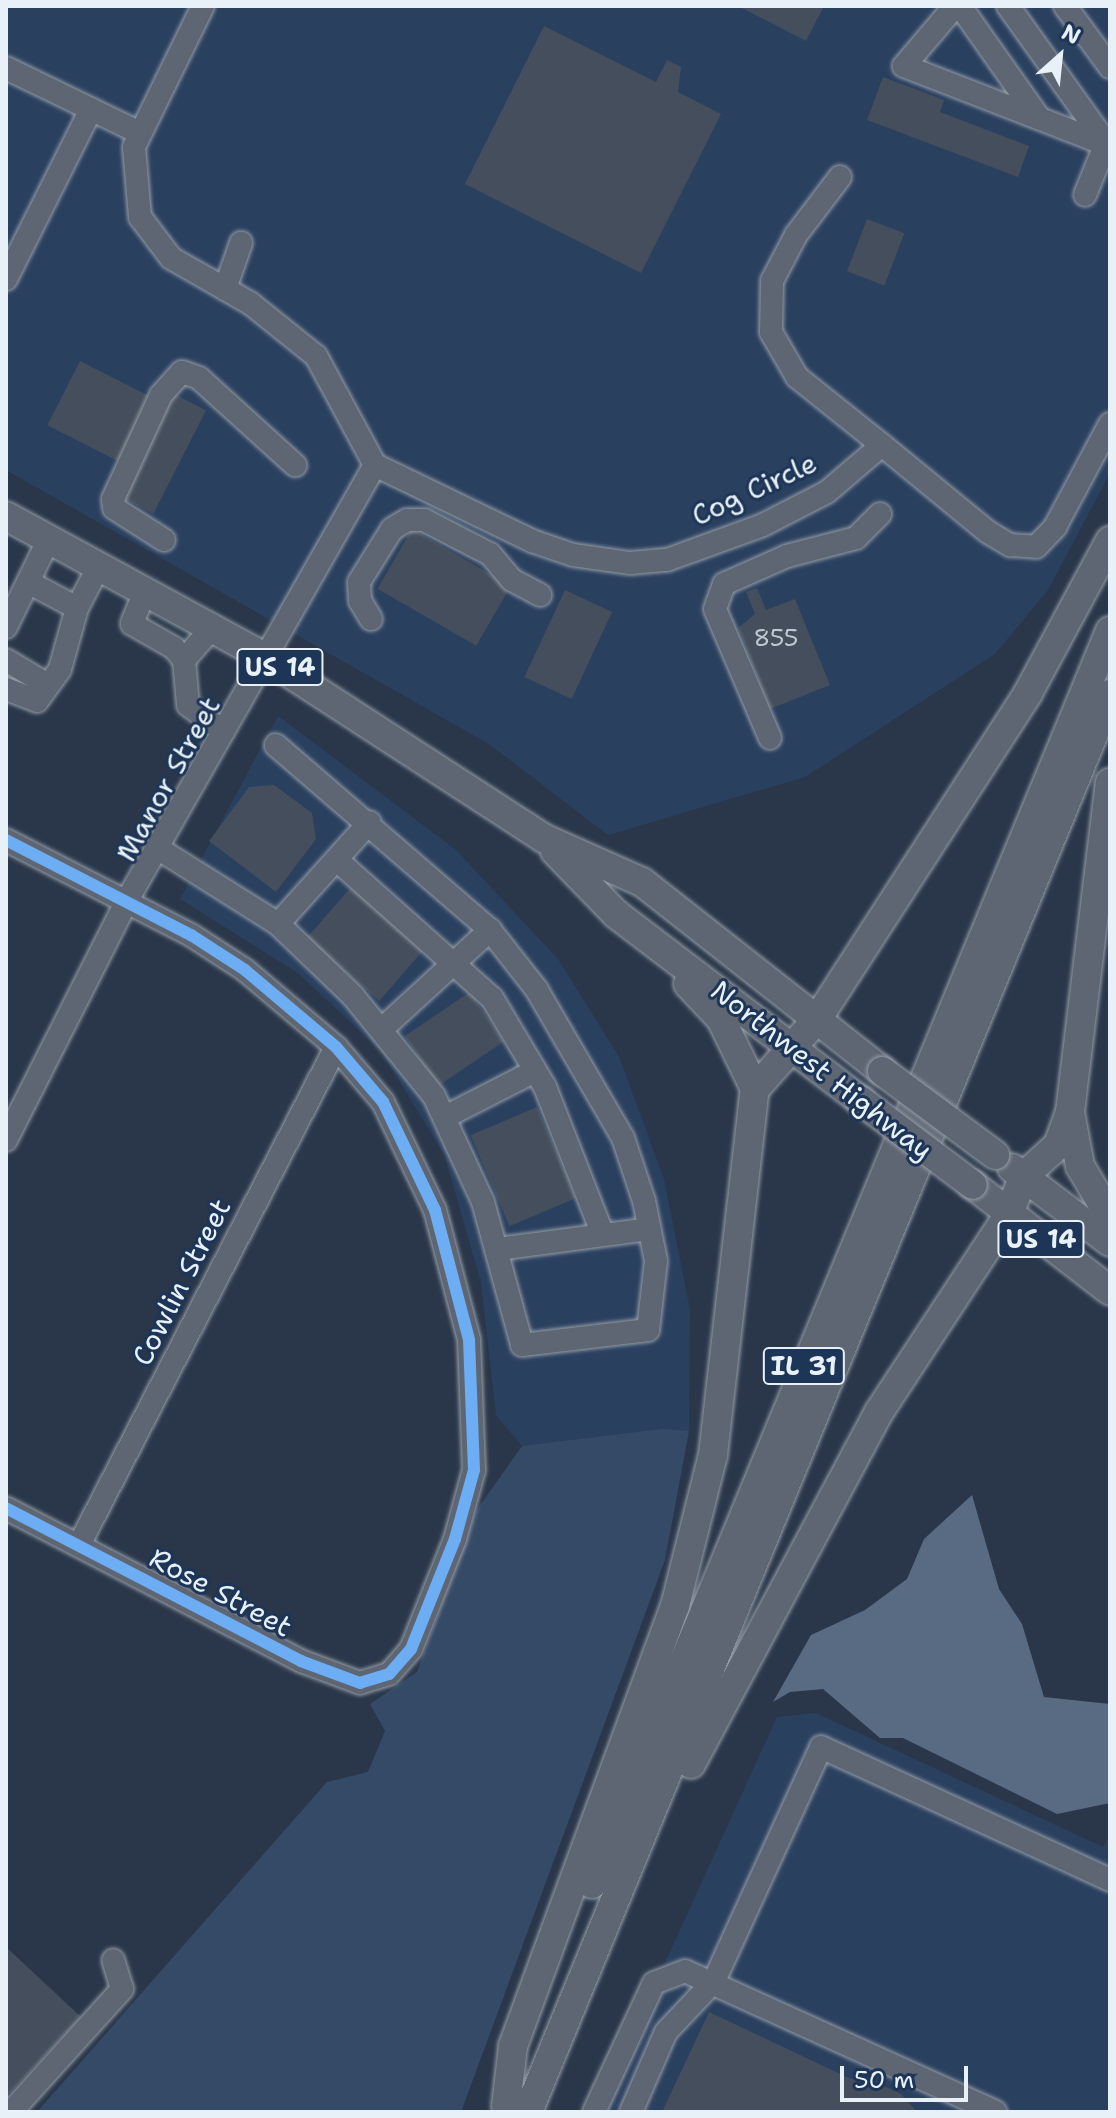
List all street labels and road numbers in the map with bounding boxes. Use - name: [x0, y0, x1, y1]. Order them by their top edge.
- street label: Cog Circle: [686, 445, 822, 533]
- road number: US 14: [236, 645, 324, 689]
- street label: Manor Street: [109, 691, 227, 867]
- street label: Northwest Highway: [705, 973, 939, 1167]
- street label: Cowlin Street: [125, 1193, 237, 1371]
- road number: US 14: [997, 1217, 1085, 1261]
- road number: IL 31: [762, 1344, 846, 1388]
- street label: Rose Street: [144, 1540, 298, 1644]

